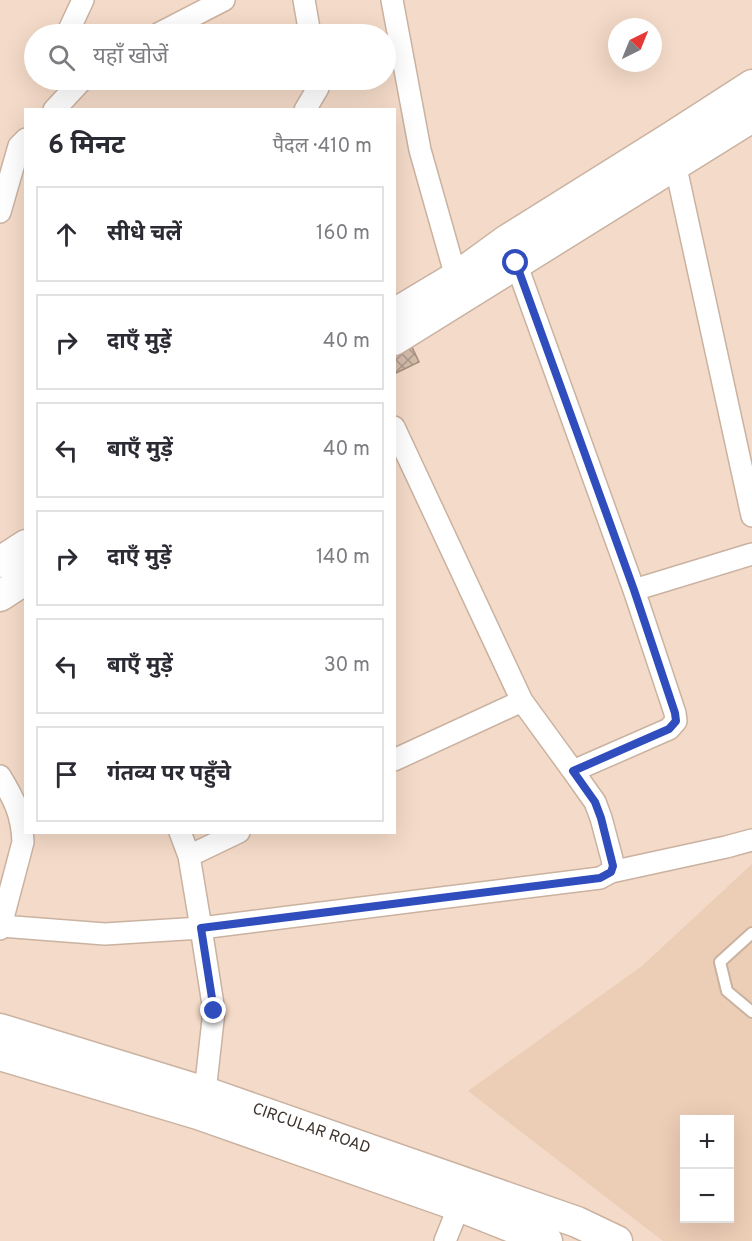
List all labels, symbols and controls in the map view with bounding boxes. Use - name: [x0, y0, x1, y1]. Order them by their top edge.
- north arrow: [608, 18, 662, 72]
- search box: [24, 24, 396, 90]
- icon: search: [45, 41, 78, 74]
- text: यहाँ खोजें: [93, 44, 168, 71]
- text: 6 मिनट: [48, 130, 125, 163]
- text: पैदल · 410 m: [273, 134, 372, 160]
- icon: ahead: [50, 218, 83, 251]
- text: सीधे चलें: [107, 221, 182, 248]
- text: 160 m: [316, 221, 370, 247]
- route start: [502, 249, 528, 275]
- icon: right: [50, 326, 83, 359]
- text: दाएँ मुड़ें: [107, 329, 172, 356]
- text: 40 m: [323, 329, 370, 355]
- icon: left: [50, 434, 83, 467]
- text: बाएँ मुड़ें: [107, 437, 173, 464]
- text: 40 m: [323, 437, 370, 463]
- icon: right: [50, 542, 83, 575]
- text: दाएँ मुड़ें: [107, 545, 172, 572]
- text: 140 m: [316, 545, 370, 571]
- icon: left: [50, 650, 83, 683]
- text: बाएँ मुड़ें: [107, 653, 173, 680]
- text: 30 m: [324, 653, 370, 679]
- icon: arrive: [50, 758, 83, 791]
- text: गंतव्य पर पहुँचे: [107, 761, 231, 788]
- route end: [200, 997, 226, 1023]
- street label: CIRCULAR ROAD: [249, 1099, 373, 1159]
- map controls: [680, 1115, 734, 1223]
- button: +: [680, 1115, 734, 1169]
- button: −: [680, 1169, 734, 1223]

